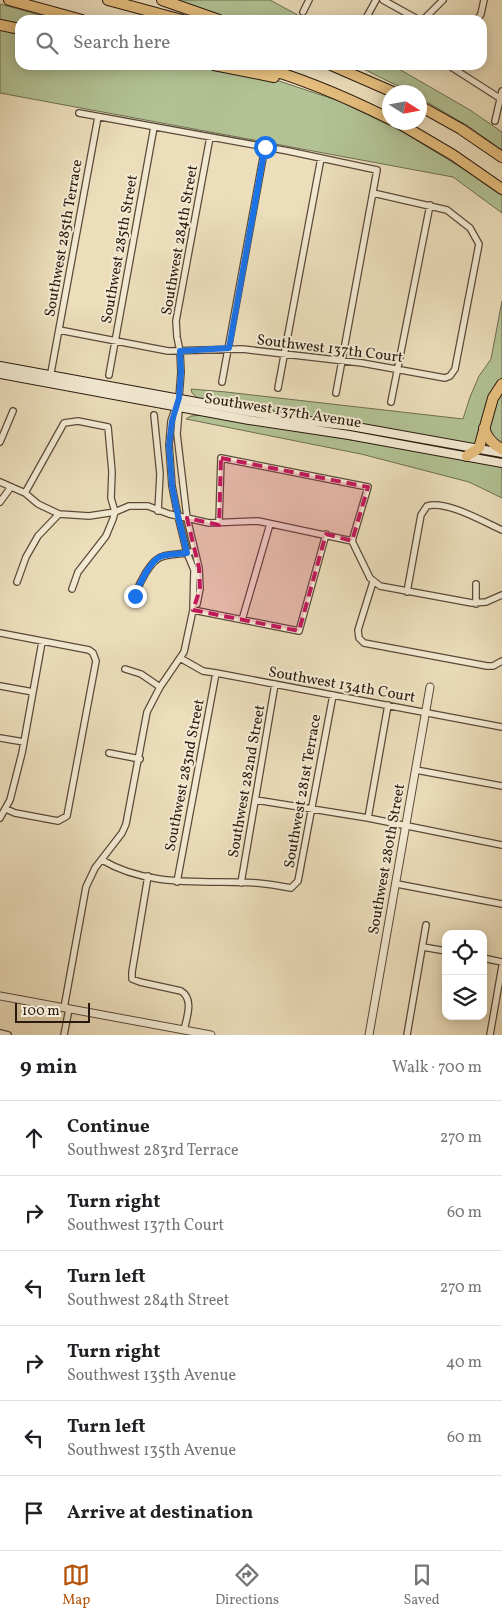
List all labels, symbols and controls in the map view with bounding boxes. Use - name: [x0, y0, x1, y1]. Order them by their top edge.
- search box: [15, 15, 487, 70]
- icon: search: [33, 29, 61, 57]
- text: Search here: [73, 30, 170, 56]
- north arrow: [382, 85, 427, 130]
- route start: [254, 136, 277, 159]
- street label: Southwest 285th Terrace: [40, 158, 89, 319]
- street label: Southwest 284th Street: [157, 163, 204, 317]
- street label: Southwest 285th Street: [97, 173, 144, 325]
- street label: Southwest 137th Court: [255, 330, 404, 369]
- street label: Southwest 137th Avenue: [203, 389, 363, 434]
- route end: [124, 585, 147, 608]
- street label: Southwest 134th Court: [267, 662, 417, 709]
- street label: Southwest 283nd Street: [160, 697, 211, 853]
- street label: Southwest 282nd Street: [224, 703, 271, 859]
- street label: Southwest 281st Terrace: [280, 713, 327, 870]
- street label: Southwest 280th Street: [364, 782, 411, 936]
- map controls: [442, 930, 487, 1020]
- button: locate: [442, 930, 487, 975]
- button: layers: [442, 975, 487, 1020]
- scale bar: [15, 1000, 90, 1023]
- text: 100 m: [22, 1002, 60, 1021]
- text: 9 min: [20, 1053, 77, 1082]
- text: Walk · 700 m: [392, 1057, 482, 1079]
- text: Continue: [67, 1114, 150, 1140]
- icon: ahead: [20, 1124, 48, 1152]
- text: 270 m: [440, 1127, 482, 1149]
- text: Southwest 283rd Terrace: [67, 1140, 239, 1162]
- text: Turn right: [67, 1189, 160, 1215]
- icon: right: [20, 1199, 48, 1227]
- text: 60 m: [447, 1202, 482, 1224]
- text: Southwest 137th Court: [67, 1215, 224, 1237]
- text: Turn left: [67, 1264, 146, 1290]
- icon: left: [20, 1274, 48, 1302]
- text: 270 m: [440, 1277, 482, 1299]
- text: Southwest 284th Street: [67, 1290, 229, 1312]
- text: Turn right: [67, 1339, 160, 1365]
- icon: right: [20, 1349, 48, 1377]
- text: 40 m: [446, 1352, 482, 1374]
- text: Southwest 135th Avenue: [67, 1365, 236, 1387]
- text: Turn left: [67, 1414, 146, 1440]
- icon: left: [20, 1424, 48, 1452]
- text: 60 m: [447, 1427, 482, 1449]
- text: Southwest 135th Avenue: [67, 1440, 236, 1462]
- icon: arrive: [20, 1499, 48, 1527]
- text: Arrive at destination: [67, 1500, 253, 1526]
- tab: Map: [62, 1561, 90, 1610]
- tab: Directions: [215, 1561, 279, 1610]
- tab: Saved: [404, 1561, 440, 1610]

